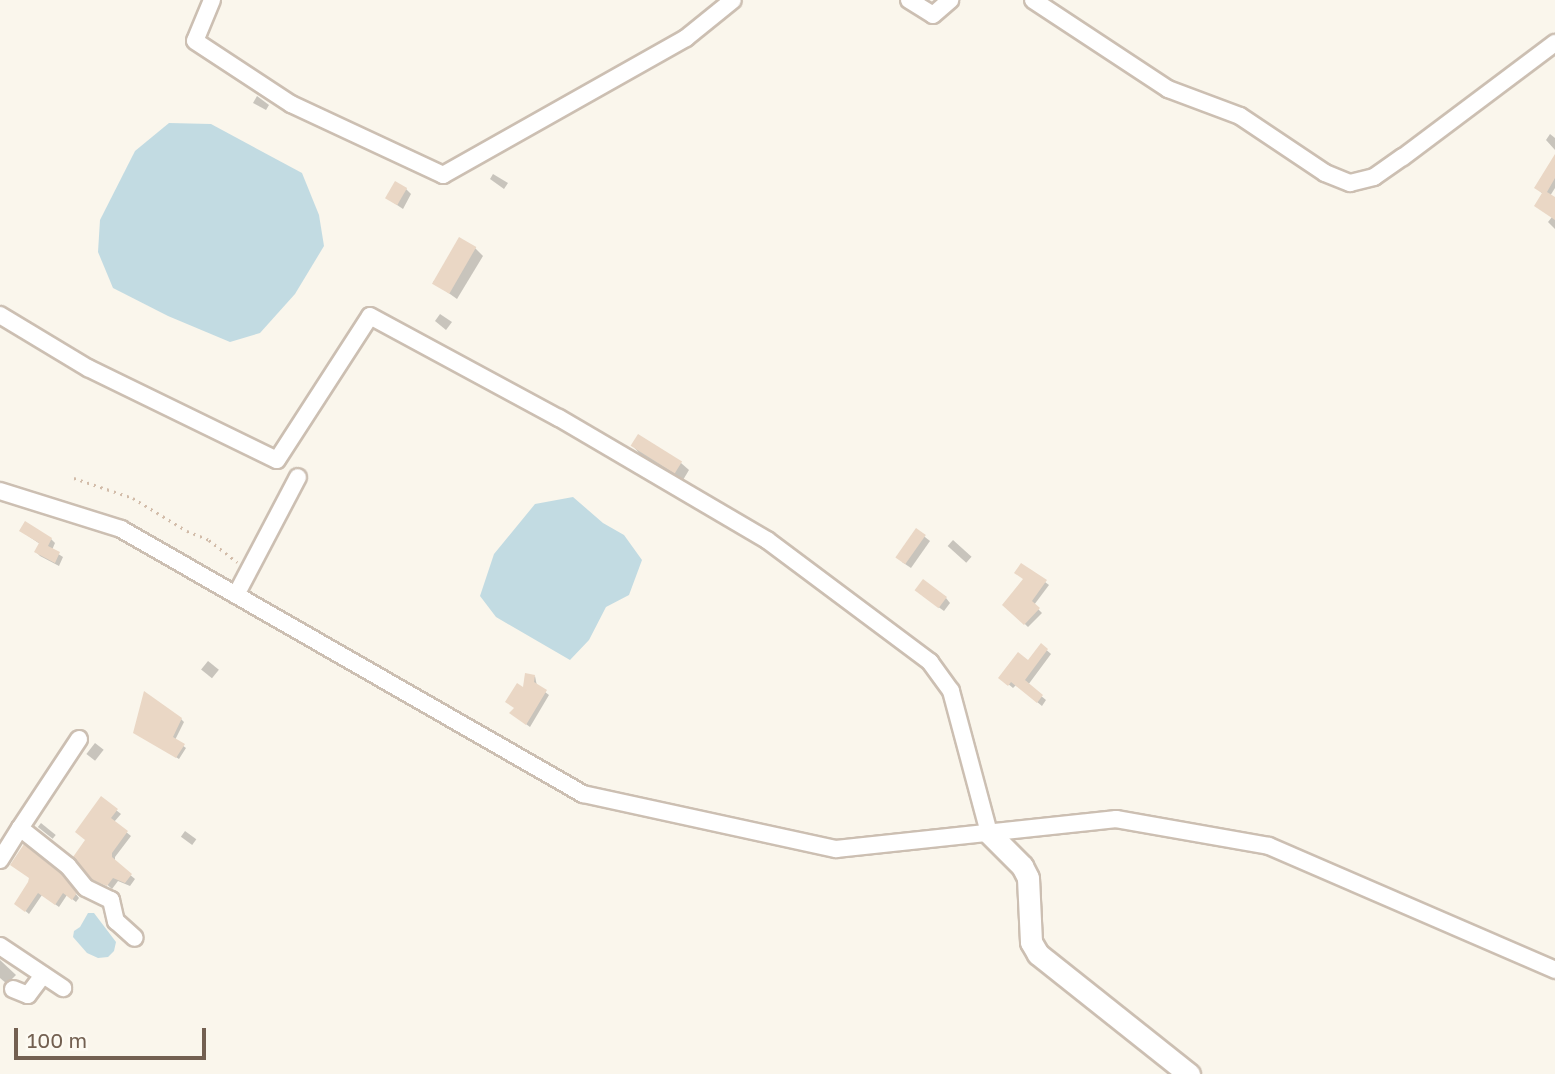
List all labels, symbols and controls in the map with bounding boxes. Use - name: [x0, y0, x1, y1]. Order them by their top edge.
- scale bar: [18, 1014, 210, 1058]
- text: 100 m: [27, 1027, 87, 1053]

